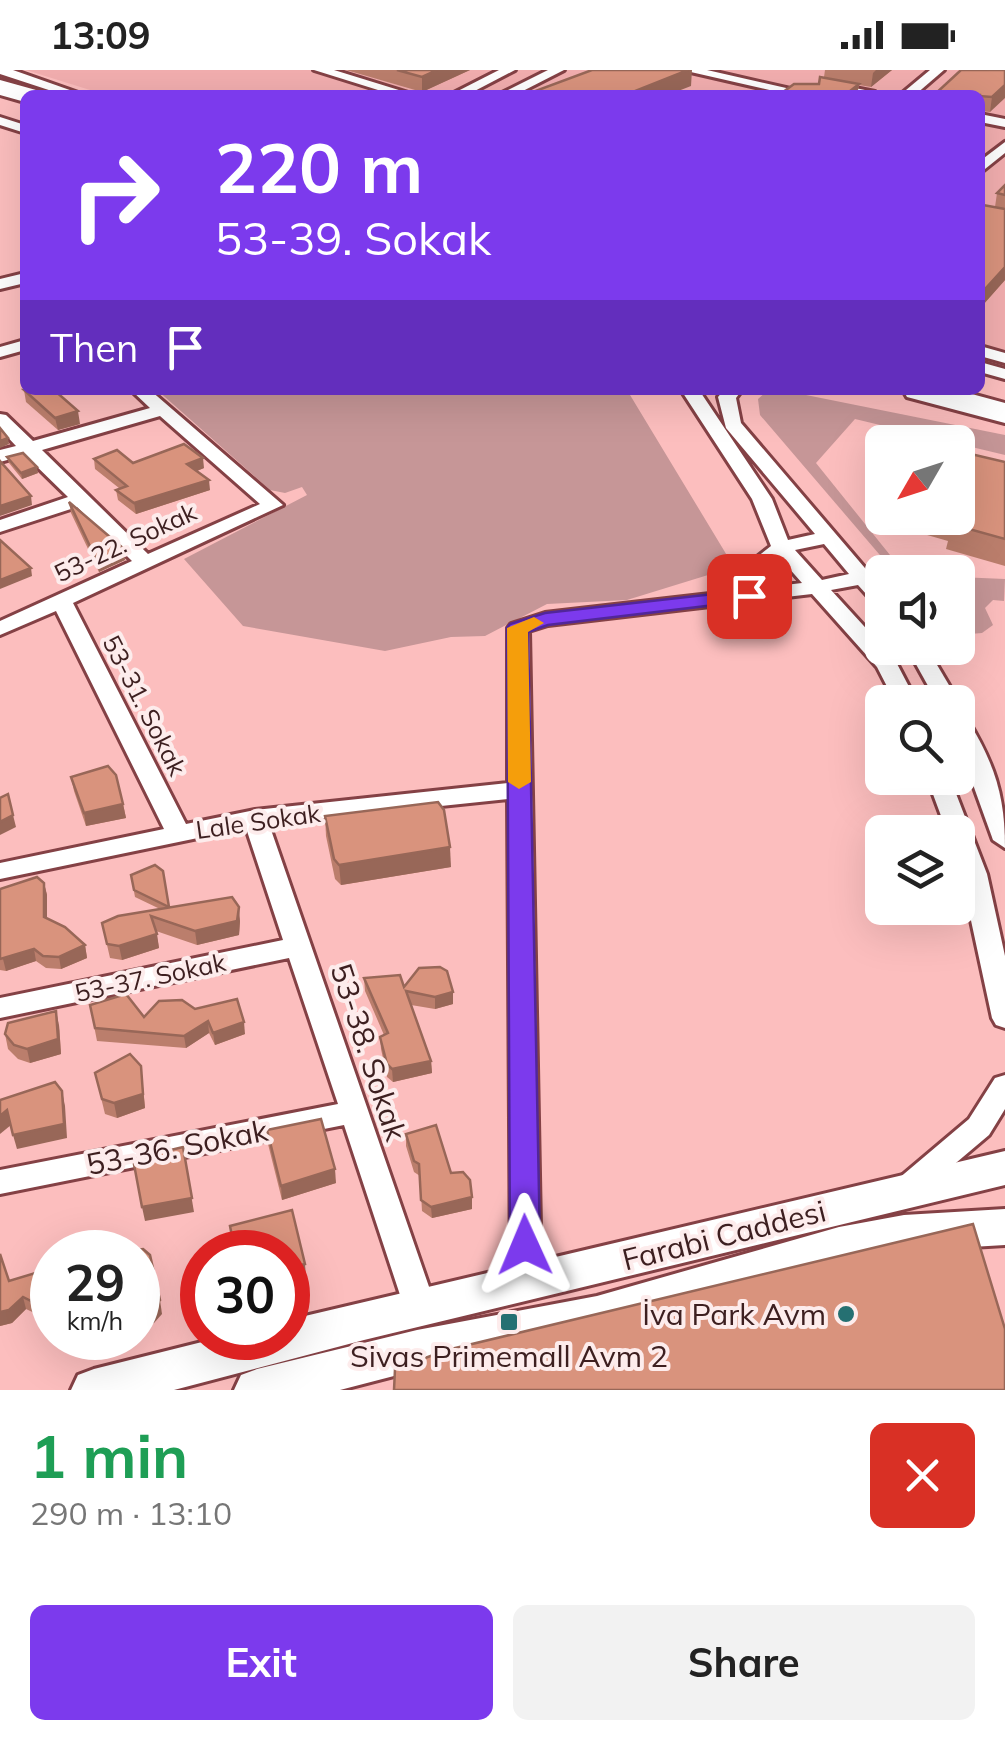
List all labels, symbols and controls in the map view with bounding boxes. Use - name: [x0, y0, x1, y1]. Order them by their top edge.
- text: 13:09: [50, 11, 151, 59]
- text: 220 m: [215, 123, 423, 211]
- icon: right: [50, 130, 180, 260]
- text: 53-39. Sokak: [215, 210, 491, 266]
- icon: arrive: [158, 320, 213, 375]
- text: Then: [50, 324, 138, 372]
- north arrow: [865, 425, 975, 535]
- map controls: [865, 425, 975, 925]
- street label: 53-22. Sokak: [49, 495, 202, 588]
- pin: [707, 554, 792, 639]
- button: sound: [865, 555, 975, 665]
- icon: arrive: [722, 569, 777, 624]
- street label: 53-31. Sokak: [96, 630, 194, 781]
- button: search: [865, 685, 975, 795]
- street label: Lale Sokak: [194, 797, 323, 845]
- button: layers: [865, 815, 975, 925]
- street label: 53-37. Sokak: [72, 946, 229, 1008]
- street label: 53-38. Sokak: [322, 959, 416, 1146]
- street label: 53-36. Sokak: [83, 1111, 272, 1183]
- street label: Farabi Caddesi: [618, 1191, 830, 1279]
- position arrow: [473, 1193, 577, 1297]
- speed limit sign: 30: [180, 1230, 310, 1360]
- text: 29: [65, 1251, 125, 1314]
- place label: İva Park Avm: [642, 1295, 826, 1333]
- marker: İva Park Avm: [835, 1303, 857, 1325]
- text: km/h: [67, 1305, 123, 1336]
- marker: Sivas Primemall Avm 2: [498, 1311, 520, 1333]
- place label: Sivas Primemall Avm 2: [350, 1337, 668, 1375]
- text: 1 min: [30, 1418, 188, 1493]
- button: close: [870, 1423, 975, 1528]
- text: 290 m · 13:10: [30, 1493, 232, 1533]
- button: Exit: [30, 1605, 493, 1720]
- button: Share: [513, 1605, 975, 1720]

